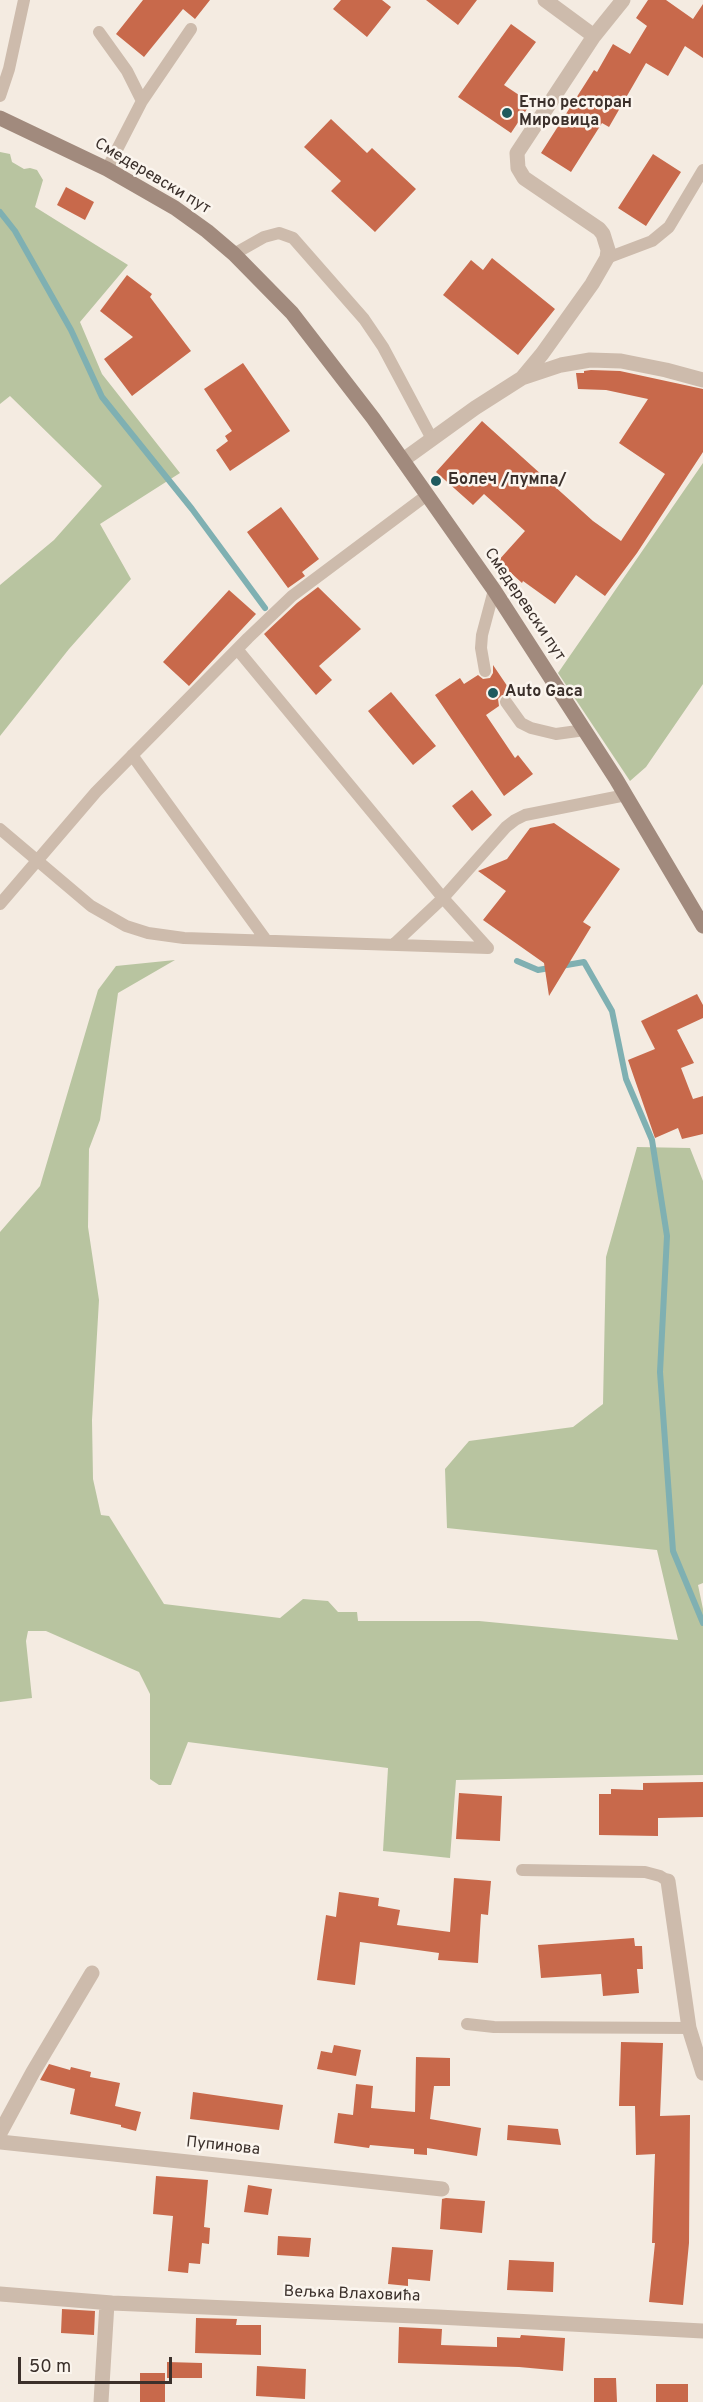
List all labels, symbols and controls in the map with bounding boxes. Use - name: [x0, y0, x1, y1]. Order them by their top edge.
- place label: Етно ресторан Мировица: [519, 94, 632, 132]
- marker: Етно ресторан Мировица: [500, 106, 514, 120]
- street label: Смедеревски пут: [91, 135, 213, 219]
- place label: Болеч /пумпа/: [448, 471, 567, 491]
- marker: Болеч /пумпа/: [429, 474, 443, 488]
- street label: Смедеревски пут: [479, 545, 569, 665]
- place label: Auto Gaca: [505, 683, 583, 703]
- marker: Auto Gaca: [486, 686, 500, 700]
- street label: Пупинова: [185, 2134, 261, 2160]
- street label: Вељка Влаховића: [283, 2283, 421, 2307]
- scale bar: [21, 2345, 176, 2383]
- text: 50 m: [29, 2356, 71, 2379]

